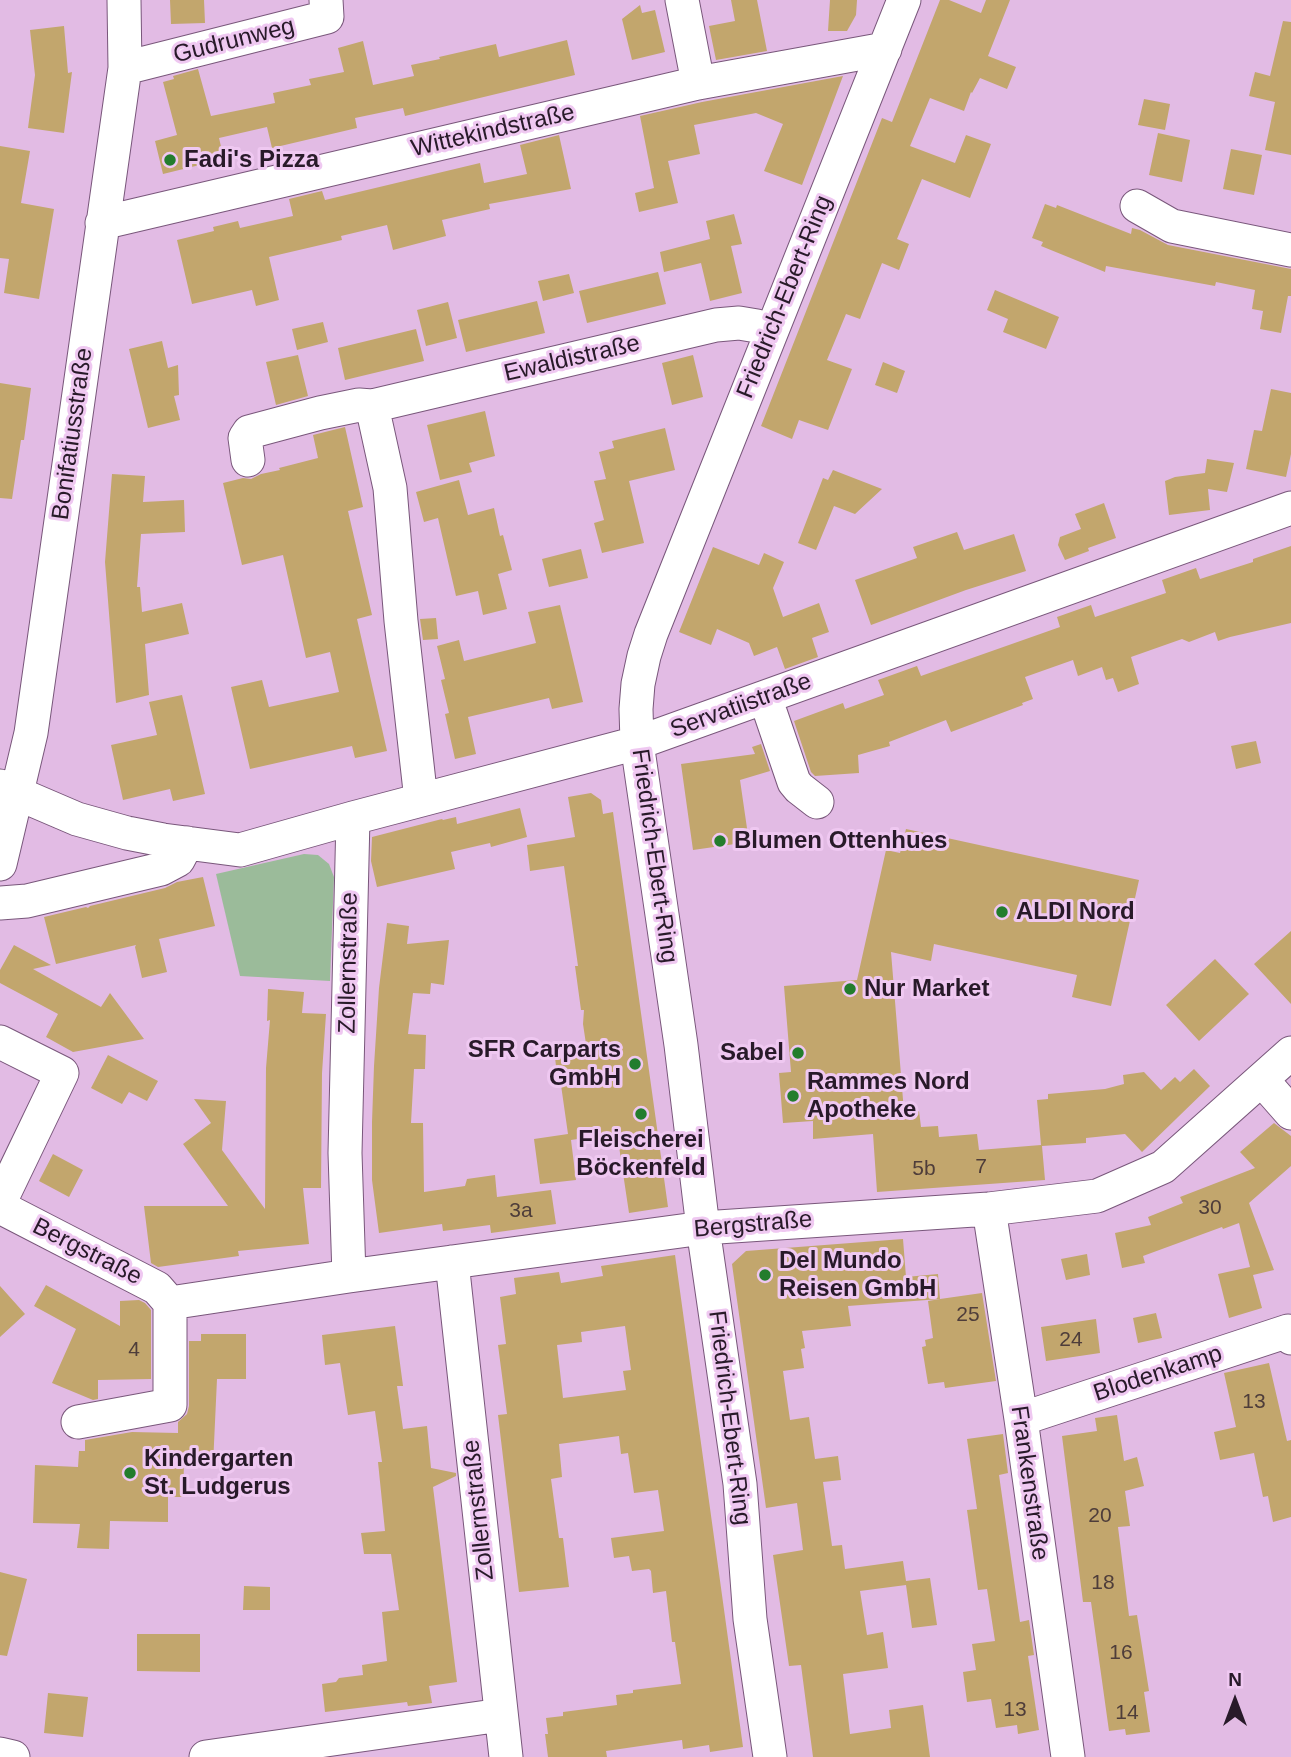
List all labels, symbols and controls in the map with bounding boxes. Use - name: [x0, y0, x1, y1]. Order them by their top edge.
- street label: Gudrunweg: [170, 12, 298, 70]
- street label: Wittekindstraße: [409, 98, 577, 164]
- place label: Fadi's Pizza: [184, 146, 319, 174]
- marker: Fadi's Pizza: [162, 152, 178, 168]
- street label: Friedrich-Ebert-Ring: [731, 191, 839, 403]
- street label: Ewaldistraße: [501, 329, 643, 389]
- street label: Bonifatiusstraße: [47, 346, 99, 522]
- street label: Servatiistraße: [667, 667, 815, 745]
- street label: Friedrich-Ebert-Ring: [625, 747, 683, 965]
- place label: Blumen Ottenhues: [734, 827, 947, 855]
- marker: Blumen Ottenhues: [712, 833, 728, 849]
- street label: Zollernstraße: [333, 892, 365, 1034]
- place label: ALDI Nord: [1016, 898, 1135, 926]
- marker: ALDI Nord: [994, 904, 1010, 920]
- place label: Nur Market: [864, 975, 989, 1003]
- marker: Nur Market: [842, 981, 858, 997]
- place label: SFR Carparts GmbH: [468, 1036, 621, 1092]
- place label: Sabel: [720, 1039, 784, 1067]
- marker: Sabel: [790, 1045, 806, 1061]
- marker: SFR Carparts GmbH: [627, 1056, 643, 1072]
- place label: Rammes Nord Apotheke: [807, 1068, 970, 1124]
- marker: Rammes Nord Apotheke: [785, 1088, 801, 1104]
- marker: Fleischerei Böckenfeld: [633, 1106, 649, 1122]
- place label: Fleischerei Böckenfeld: [576, 1126, 706, 1182]
- house number: 7: [975, 1154, 987, 1180]
- house number: 5b: [912, 1156, 936, 1182]
- house number: 30: [1198, 1195, 1222, 1221]
- house number: 3a: [509, 1198, 533, 1224]
- street label: Bergstraße: [693, 1205, 813, 1245]
- street label: Bergstraße: [28, 1212, 146, 1292]
- place label: Del Mundo Reisen GmbH: [779, 1247, 936, 1303]
- marker: Del Mundo Reisen GmbH: [757, 1267, 773, 1283]
- house number: 25: [956, 1302, 980, 1328]
- street label: Friedrich-Ebert-Ring: [702, 1309, 756, 1527]
- house number: 24: [1059, 1327, 1083, 1353]
- house number: 4: [128, 1337, 140, 1363]
- street label: Blodenkamp: [1090, 1340, 1226, 1408]
- house number: 13: [1242, 1389, 1266, 1415]
- street label: Frankenstraße: [1004, 1404, 1054, 1562]
- street label: Zollernstraße: [457, 1438, 501, 1582]
- place label: Kindergarten St. Ludgerus: [144, 1445, 293, 1501]
- marker: Kindergarten St. Ludgerus: [122, 1465, 138, 1481]
- house number: 20: [1088, 1503, 1112, 1529]
- house number: 18: [1091, 1570, 1115, 1596]
- house number: 16: [1109, 1640, 1133, 1666]
- north arrow: [1200, 1666, 1270, 1736]
- text: N: [1228, 1669, 1242, 1690]
- house number: 13: [1003, 1697, 1027, 1723]
- house number: 14: [1115, 1700, 1139, 1726]

